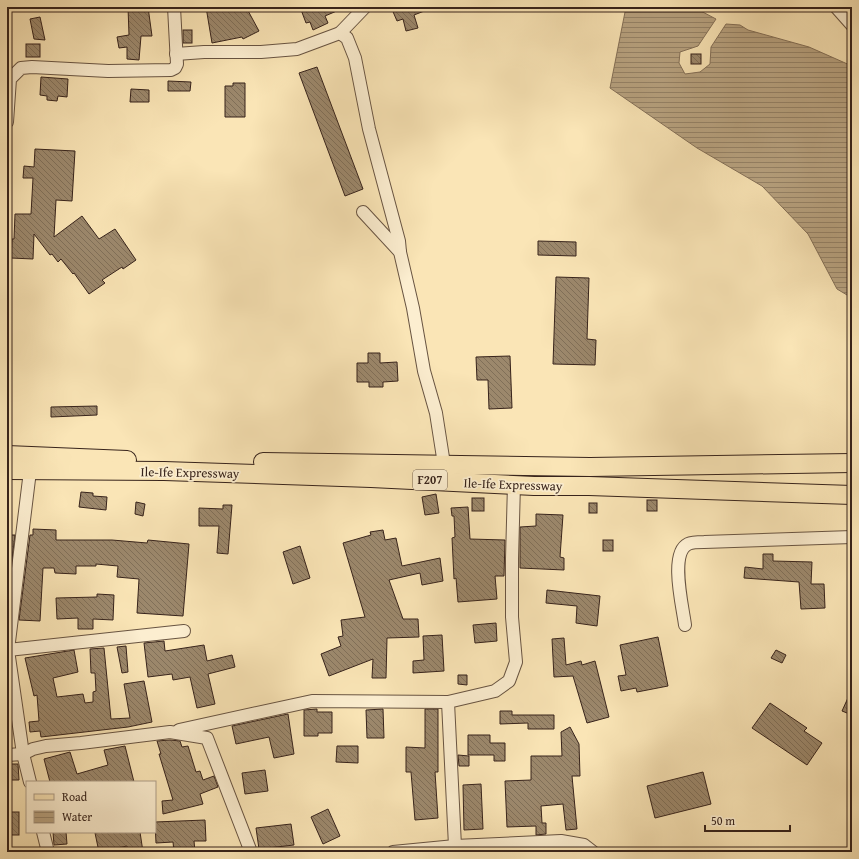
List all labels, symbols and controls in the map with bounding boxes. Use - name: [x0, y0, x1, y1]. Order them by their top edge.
- street label: Ile-Ife Expressway: [140, 462, 240, 483]
- road number: F207: [413, 470, 447, 490]
- street label: Ile-Ife Expressway: [463, 473, 563, 496]
- legend: [26, 781, 156, 833]
- text: Road: [62, 788, 88, 805]
- scale bar: [705, 807, 790, 833]
- text: Water: [62, 808, 92, 825]
- text: 50 m: [711, 812, 735, 829]

